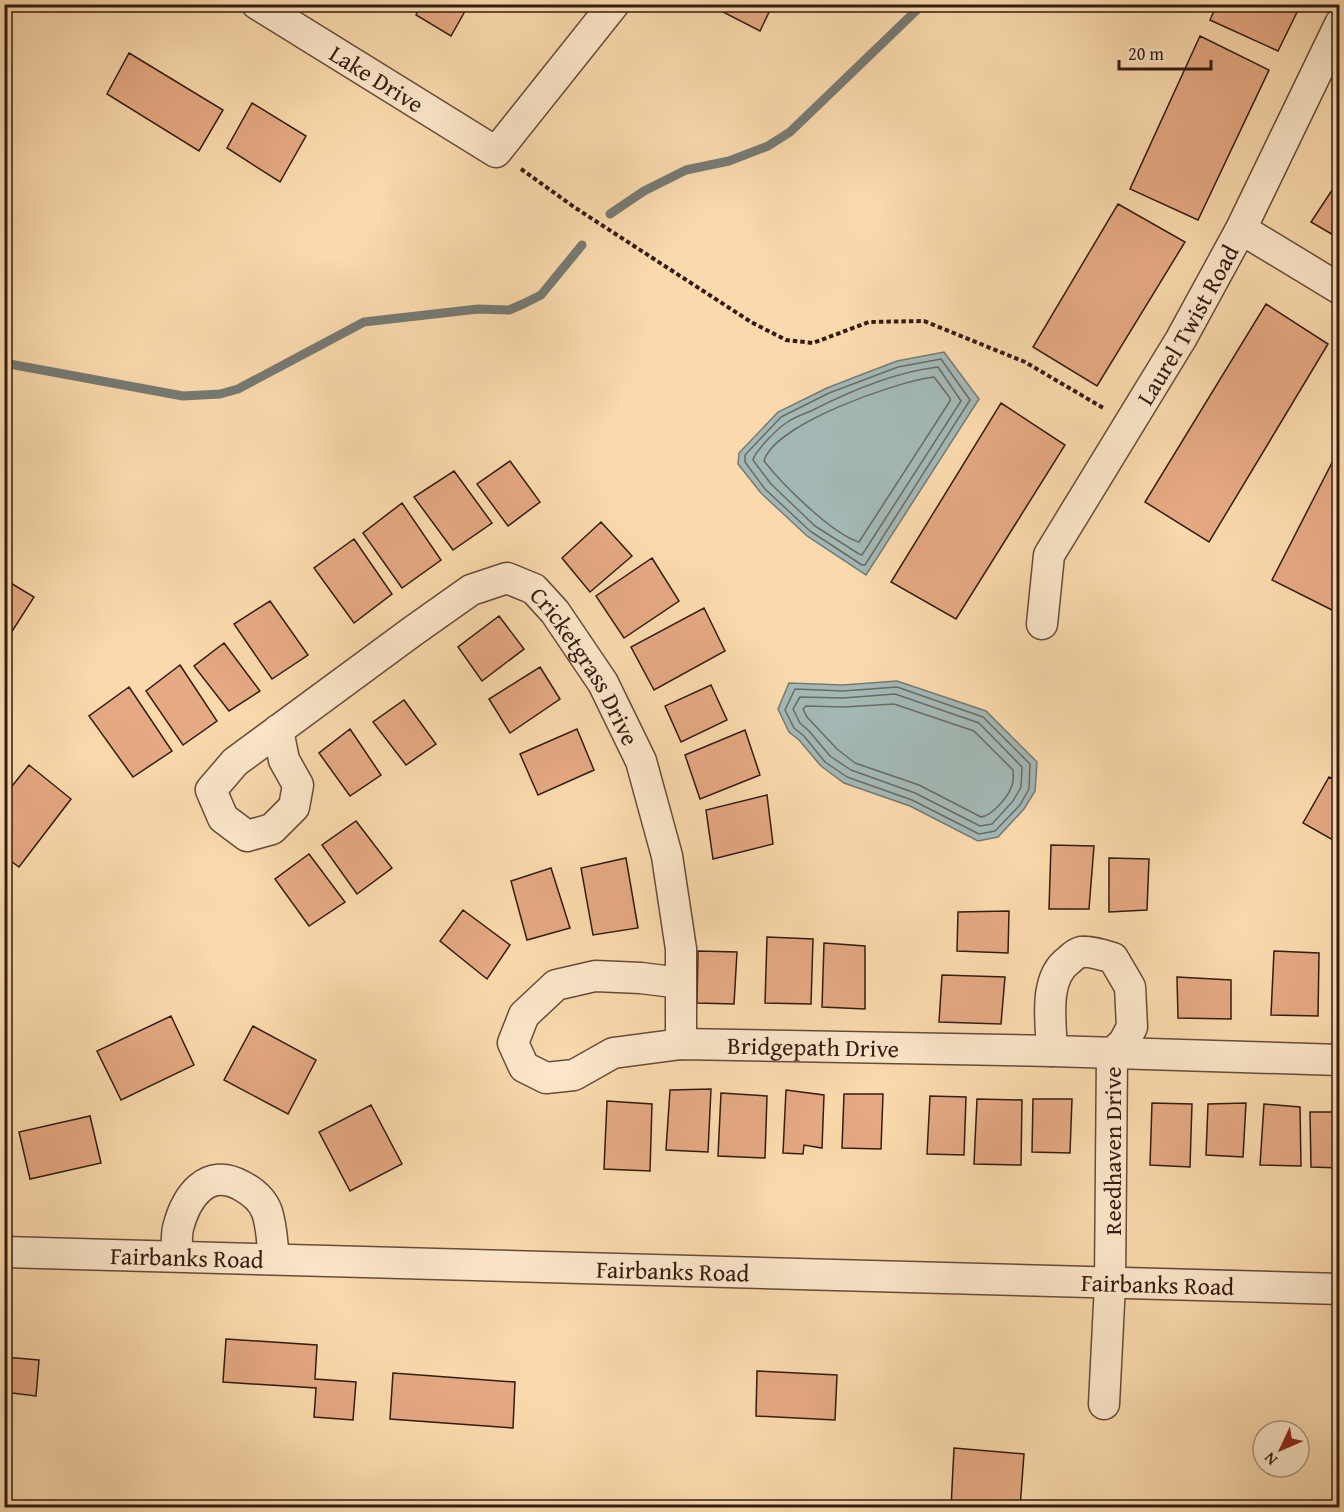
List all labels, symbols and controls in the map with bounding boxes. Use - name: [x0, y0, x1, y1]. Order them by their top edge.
- scale bar: [1119, 33, 1210, 71]
- street label: Lake Drive: [323, 36, 431, 121]
- text: 20 m: [1128, 40, 1164, 67]
- street label: Laurel Twist Road: [1127, 238, 1247, 412]
- street label: Cricketgrass Drive: [522, 578, 648, 751]
- street label: Bridgepath Drive: [727, 1027, 899, 1066]
- street label: Reedhaven Drive: [1095, 1067, 1130, 1235]
- street label: Fairbanks Road: [110, 1237, 264, 1277]
- street label: Fairbanks Road: [596, 1251, 750, 1290]
- street label: Fairbanks Road: [1080, 1264, 1235, 1304]
- north arrow: [1251, 1419, 1311, 1479]
- text: N: [1258, 1447, 1283, 1472]

